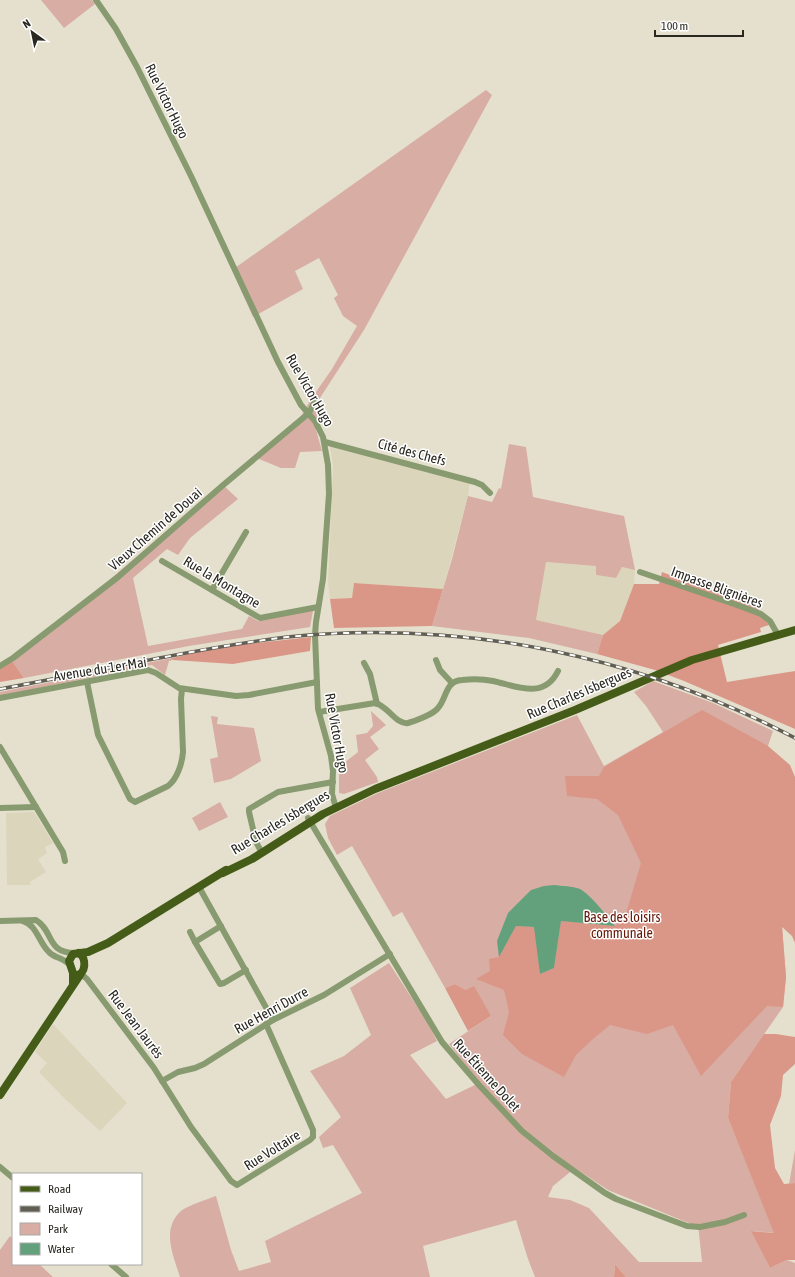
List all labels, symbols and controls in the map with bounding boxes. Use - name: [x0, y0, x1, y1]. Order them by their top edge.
- north arrow: [12, 12, 52, 52]
- scale bar: [655, 12, 743, 38]
- text: N: [21, 17, 33, 30]
- text: 100 m: [661, 19, 688, 33]
- street label: Rue Victor Hugo: [142, 61, 192, 141]
- street label: Rue Victor Hugo: [283, 351, 337, 429]
- street label: Cité des Chefs: [376, 435, 448, 469]
- street label: Vieux Chemin de Douai: [105, 484, 205, 574]
- street label: Rue la Montagne: [181, 553, 263, 611]
- street label: Impasse Blignières: [669, 563, 765, 611]
- street label: Avenue du 1er Mai: [52, 654, 148, 684]
- street label: Rue Charles Isbergues: [524, 664, 634, 722]
- street label: Rue Victor Hugo: [322, 692, 352, 774]
- street label: Rue Charles Isbergues: [228, 786, 332, 858]
- park label: Base des loisirs communale: [584, 909, 660, 941]
- street label: Rue Henri Durre: [231, 983, 311, 1037]
- street label: Rue Jean Jaurès: [105, 987, 167, 1061]
- street label: Rue Étienne Dolet: [450, 1036, 524, 1114]
- street label: Rue Voltaire: [241, 1127, 303, 1173]
- legend: [12, 1173, 142, 1265]
- text: Road: [48, 1182, 71, 1196]
- text: Railway: [48, 1202, 83, 1216]
- text: Park: [48, 1222, 69, 1236]
- text: Water: [48, 1242, 75, 1256]

